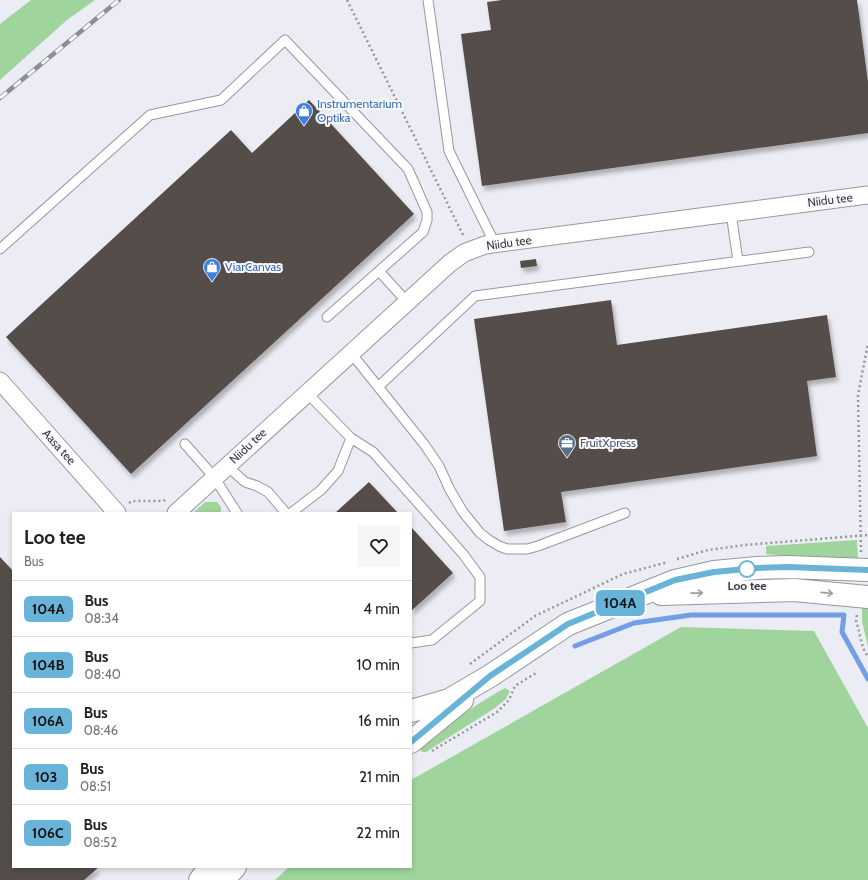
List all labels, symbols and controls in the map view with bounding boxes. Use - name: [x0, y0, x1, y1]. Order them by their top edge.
- place label: Instrumentarium Optika: [317, 96, 402, 125]
- shop icon: Instrumentarium Optika: [294, 101, 314, 126]
- street label: Niidu tee: [807, 189, 853, 210]
- street label: Niidu tee: [485, 232, 532, 253]
- shop icon: ViarCanvas: [202, 257, 222, 282]
- place label: ViarCanvas: [225, 259, 281, 274]
- street label: Niidu tee: [226, 425, 269, 467]
- street label: Aasa tee: [39, 426, 79, 468]
- office icon: FruitXpress: [557, 433, 577, 458]
- place label: FruitXpress: [580, 435, 636, 450]
- button: heart: [358, 525, 400, 567]
- text: Loo tee: [24, 526, 85, 549]
- text: Bus: [24, 553, 44, 569]
- marker: Loo tee: [738, 560, 756, 578]
- place label: Loo tee: [728, 578, 766, 593]
- one-way arrow: [690, 589, 703, 597]
- line badge: 104A: [592, 590, 648, 616]
- one-way arrow: [820, 590, 833, 597]
- text: Bus: [85, 592, 108, 610]
- text: 104A: [604, 594, 636, 612]
- text: 104A: [32, 600, 65, 618]
- text: 4 min: [363, 600, 400, 618]
- text: 08:34: [85, 610, 119, 626]
- text: Bus: [85, 648, 108, 666]
- text: 104B: [32, 656, 65, 674]
- text: 10 min: [357, 656, 400, 674]
- text: 08:40: [85, 666, 121, 682]
- text: Bus: [84, 704, 108, 722]
- text: 106A: [32, 712, 64, 730]
- text: 16 min: [358, 712, 400, 730]
- text: 08:46: [84, 722, 118, 738]
- text: Bus: [80, 760, 104, 778]
- text: 103: [35, 768, 57, 786]
- text: 21 min: [359, 768, 400, 786]
- text: 08:51: [80, 778, 111, 794]
- text: Bus: [83, 816, 107, 834]
- text: 106C: [32, 824, 63, 842]
- text: 22 min: [356, 824, 400, 842]
- text: 08:52: [83, 834, 117, 850]

